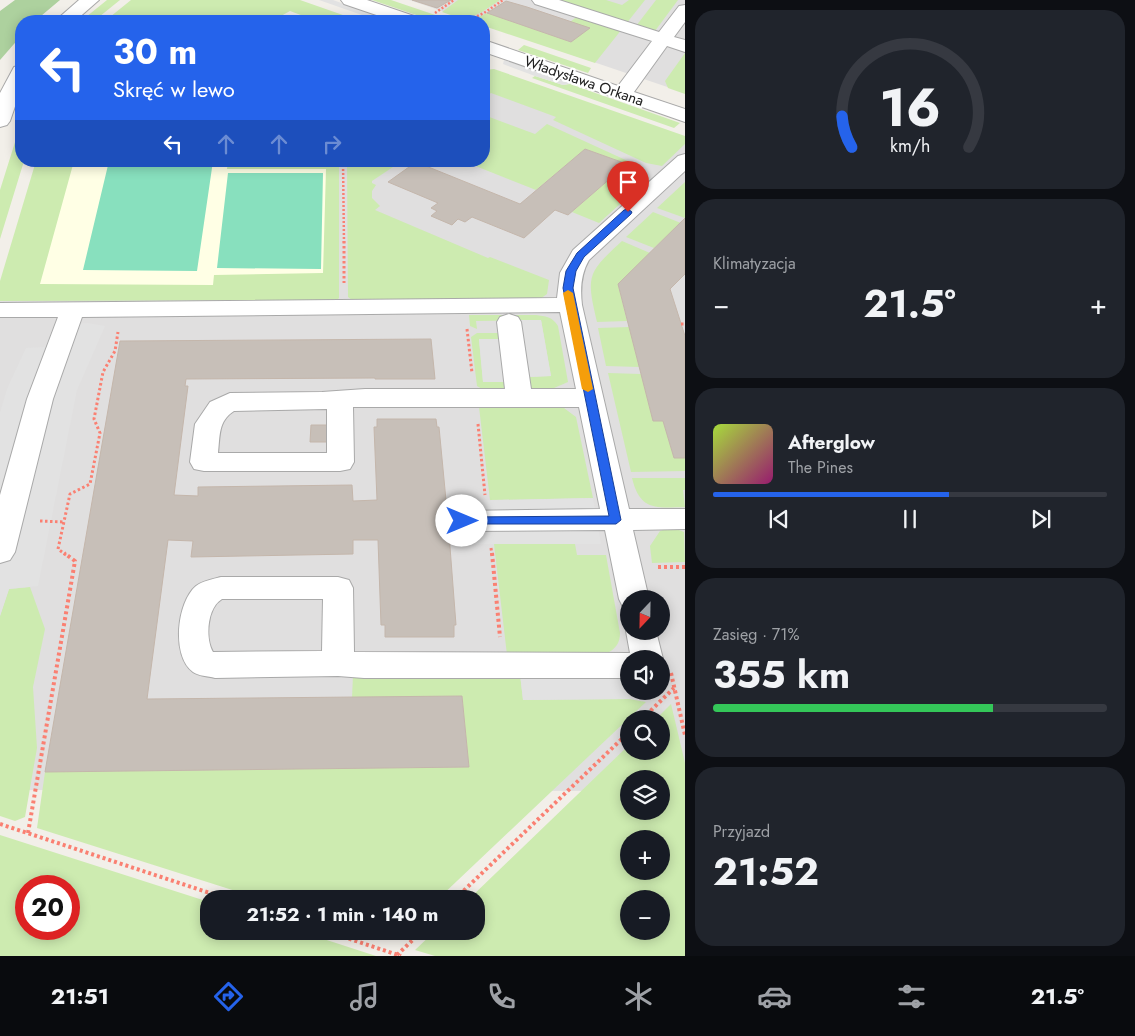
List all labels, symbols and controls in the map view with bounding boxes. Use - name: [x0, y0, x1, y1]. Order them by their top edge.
- text: 30 m: [113, 27, 197, 77]
- icon: left: [30, 35, 95, 100]
- street label: Władysława Orkana: [521, 50, 647, 112]
- text: 16: [879, 70, 941, 146]
- text: Skręć w lewo: [113, 73, 235, 105]
- icon: left: [159, 130, 187, 158]
- icon: ahead: [212, 130, 240, 158]
- icon: ahead: [265, 130, 293, 158]
- icon: right: [318, 130, 346, 158]
- text: km/h: [890, 133, 930, 159]
- pin: [607, 161, 649, 212]
- icon: arrive: [614, 168, 642, 196]
- text: Klimatyzacja: [713, 252, 796, 275]
- text: 21.5°: [863, 276, 956, 331]
- text: −: [713, 284, 730, 325]
- text: +: [1090, 284, 1107, 325]
- text: Afterglow: [788, 429, 875, 456]
- text: The Pines: [788, 456, 853, 479]
- position arrow: [435, 494, 487, 546]
- icon: previous: [765, 505, 793, 533]
- icon: pause: [896, 505, 924, 533]
- icon: next: [1027, 505, 1055, 533]
- north arrow: [620, 590, 670, 640]
- map controls: [620, 590, 670, 940]
- text: Zasięg · 71%: [713, 623, 799, 646]
- text: 355 km: [713, 647, 850, 702]
- button: sound: [620, 650, 670, 700]
- button: search: [620, 710, 670, 760]
- button: layers: [620, 770, 670, 820]
- text: Przyjazd: [713, 820, 770, 843]
- button: +: [620, 830, 670, 880]
- text: 21:52: [713, 844, 819, 899]
- speed limit sign: 20: [15, 875, 80, 940]
- button: −: [620, 890, 670, 940]
- text: 21:52 · 1 min · 140 m: [247, 901, 438, 928]
- icon: directions: [211, 979, 246, 1014]
- icon: music: [347, 979, 382, 1014]
- icon: phone: [484, 979, 519, 1014]
- icon: climate: [621, 979, 656, 1014]
- icon: car: [757, 979, 792, 1014]
- icon: filters: [894, 979, 929, 1014]
- text: 21:51: [51, 980, 109, 1012]
- text: 21.5°: [1031, 980, 1084, 1012]

